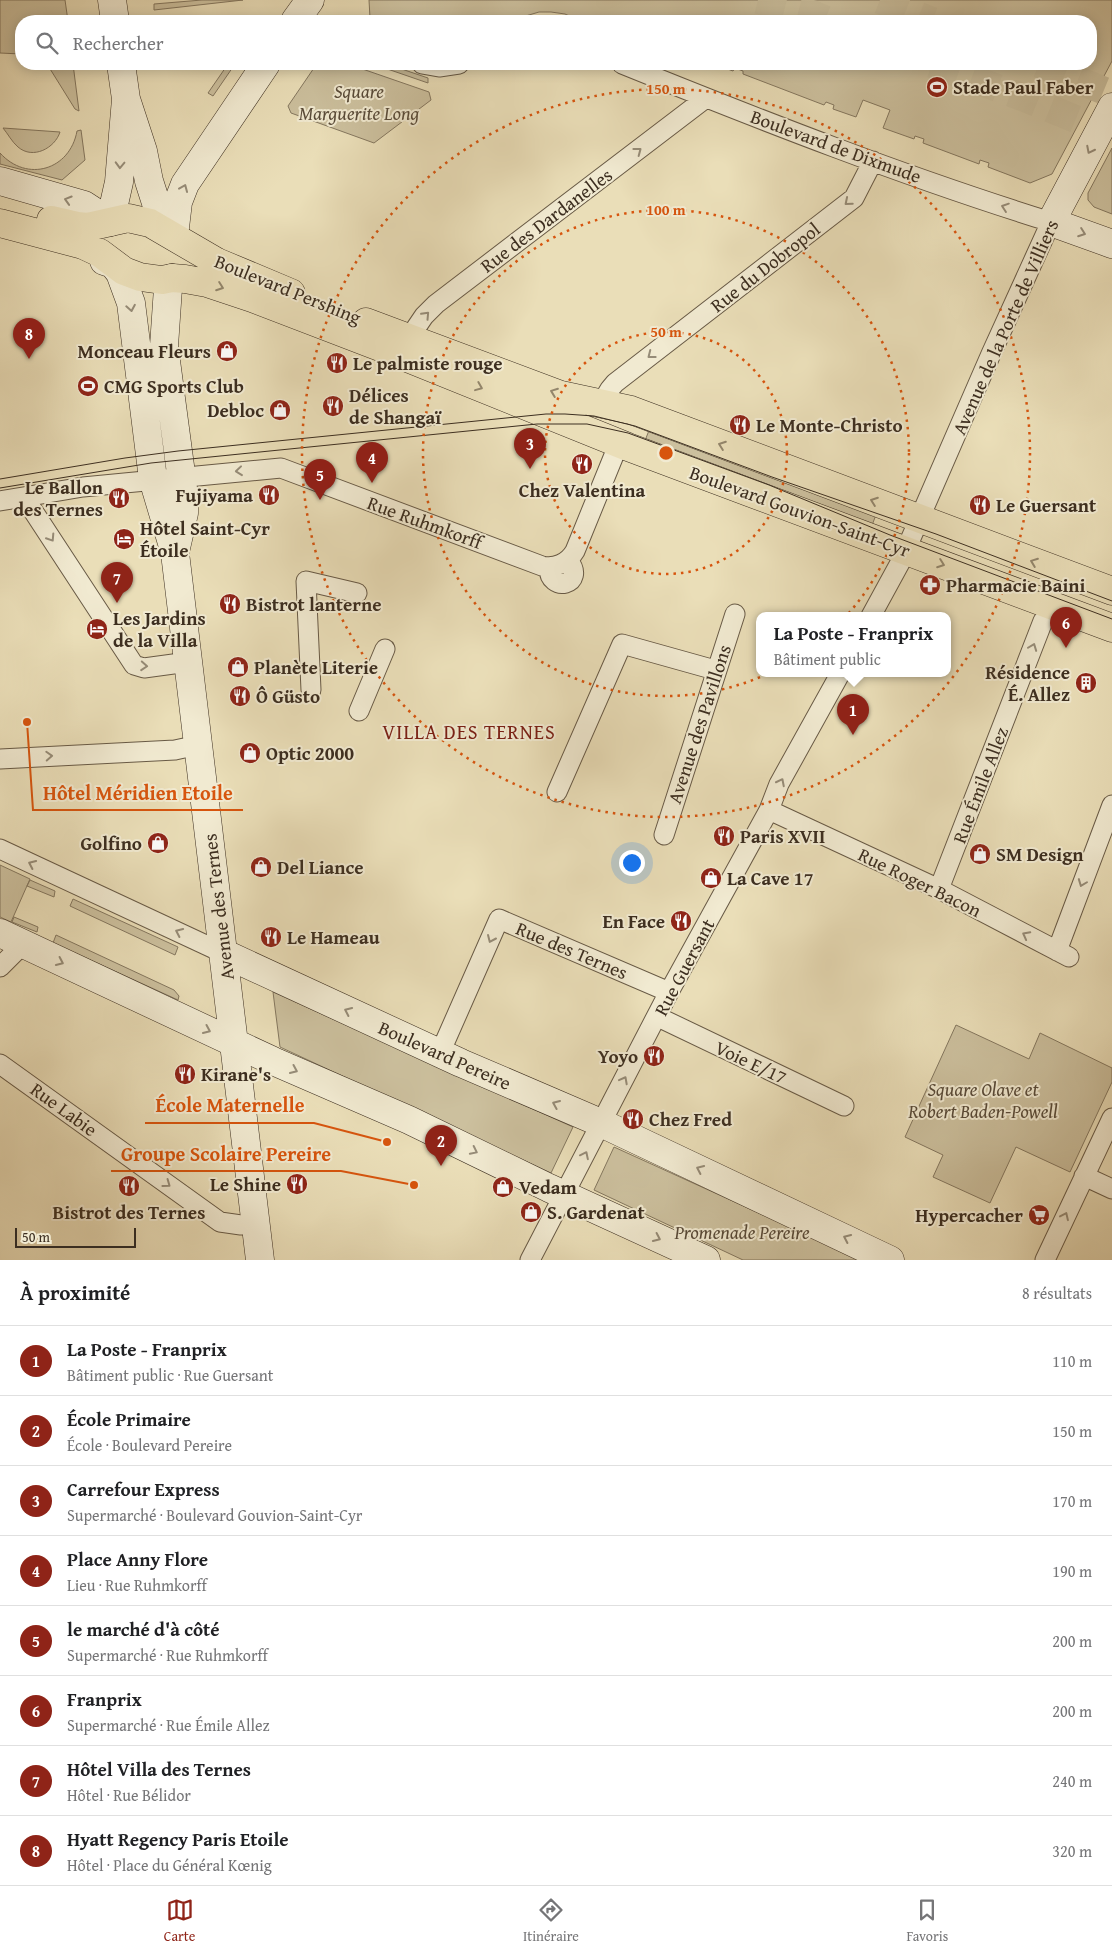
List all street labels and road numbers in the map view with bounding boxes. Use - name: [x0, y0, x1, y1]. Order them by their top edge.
- street label: Boulevard de Dixmude: [747, 102, 925, 190]
- street label: Rue des Dardanelles: [474, 161, 618, 279]
- street label: Rue du Dobropol: [704, 215, 826, 319]
- street label: Avenue de la Porte de Villiers: [945, 215, 1065, 439]
- street label: Boulevard Pershing: [211, 247, 366, 331]
- street label: Boulevard Gouvion-Saint-Cyr: [686, 458, 914, 564]
- street label: Rue Ruhmkorff: [363, 488, 488, 556]
- street label: Avenue des Pavillons: [660, 641, 738, 807]
- street label: Rue Émile Allez: [945, 723, 1015, 847]
- street label: Avenue des Ternes: [195, 832, 241, 982]
- street label: Rue Roger Bacon: [854, 840, 987, 924]
- street label: Rue Guersant: [647, 913, 721, 1021]
- street label: Rue des Ternes: [512, 914, 632, 986]
- street label: Boulevard Pereire: [374, 1013, 516, 1097]
- street label: Voie E/17: [710, 1033, 792, 1091]
- street label: Rue Labie: [25, 1075, 103, 1143]

